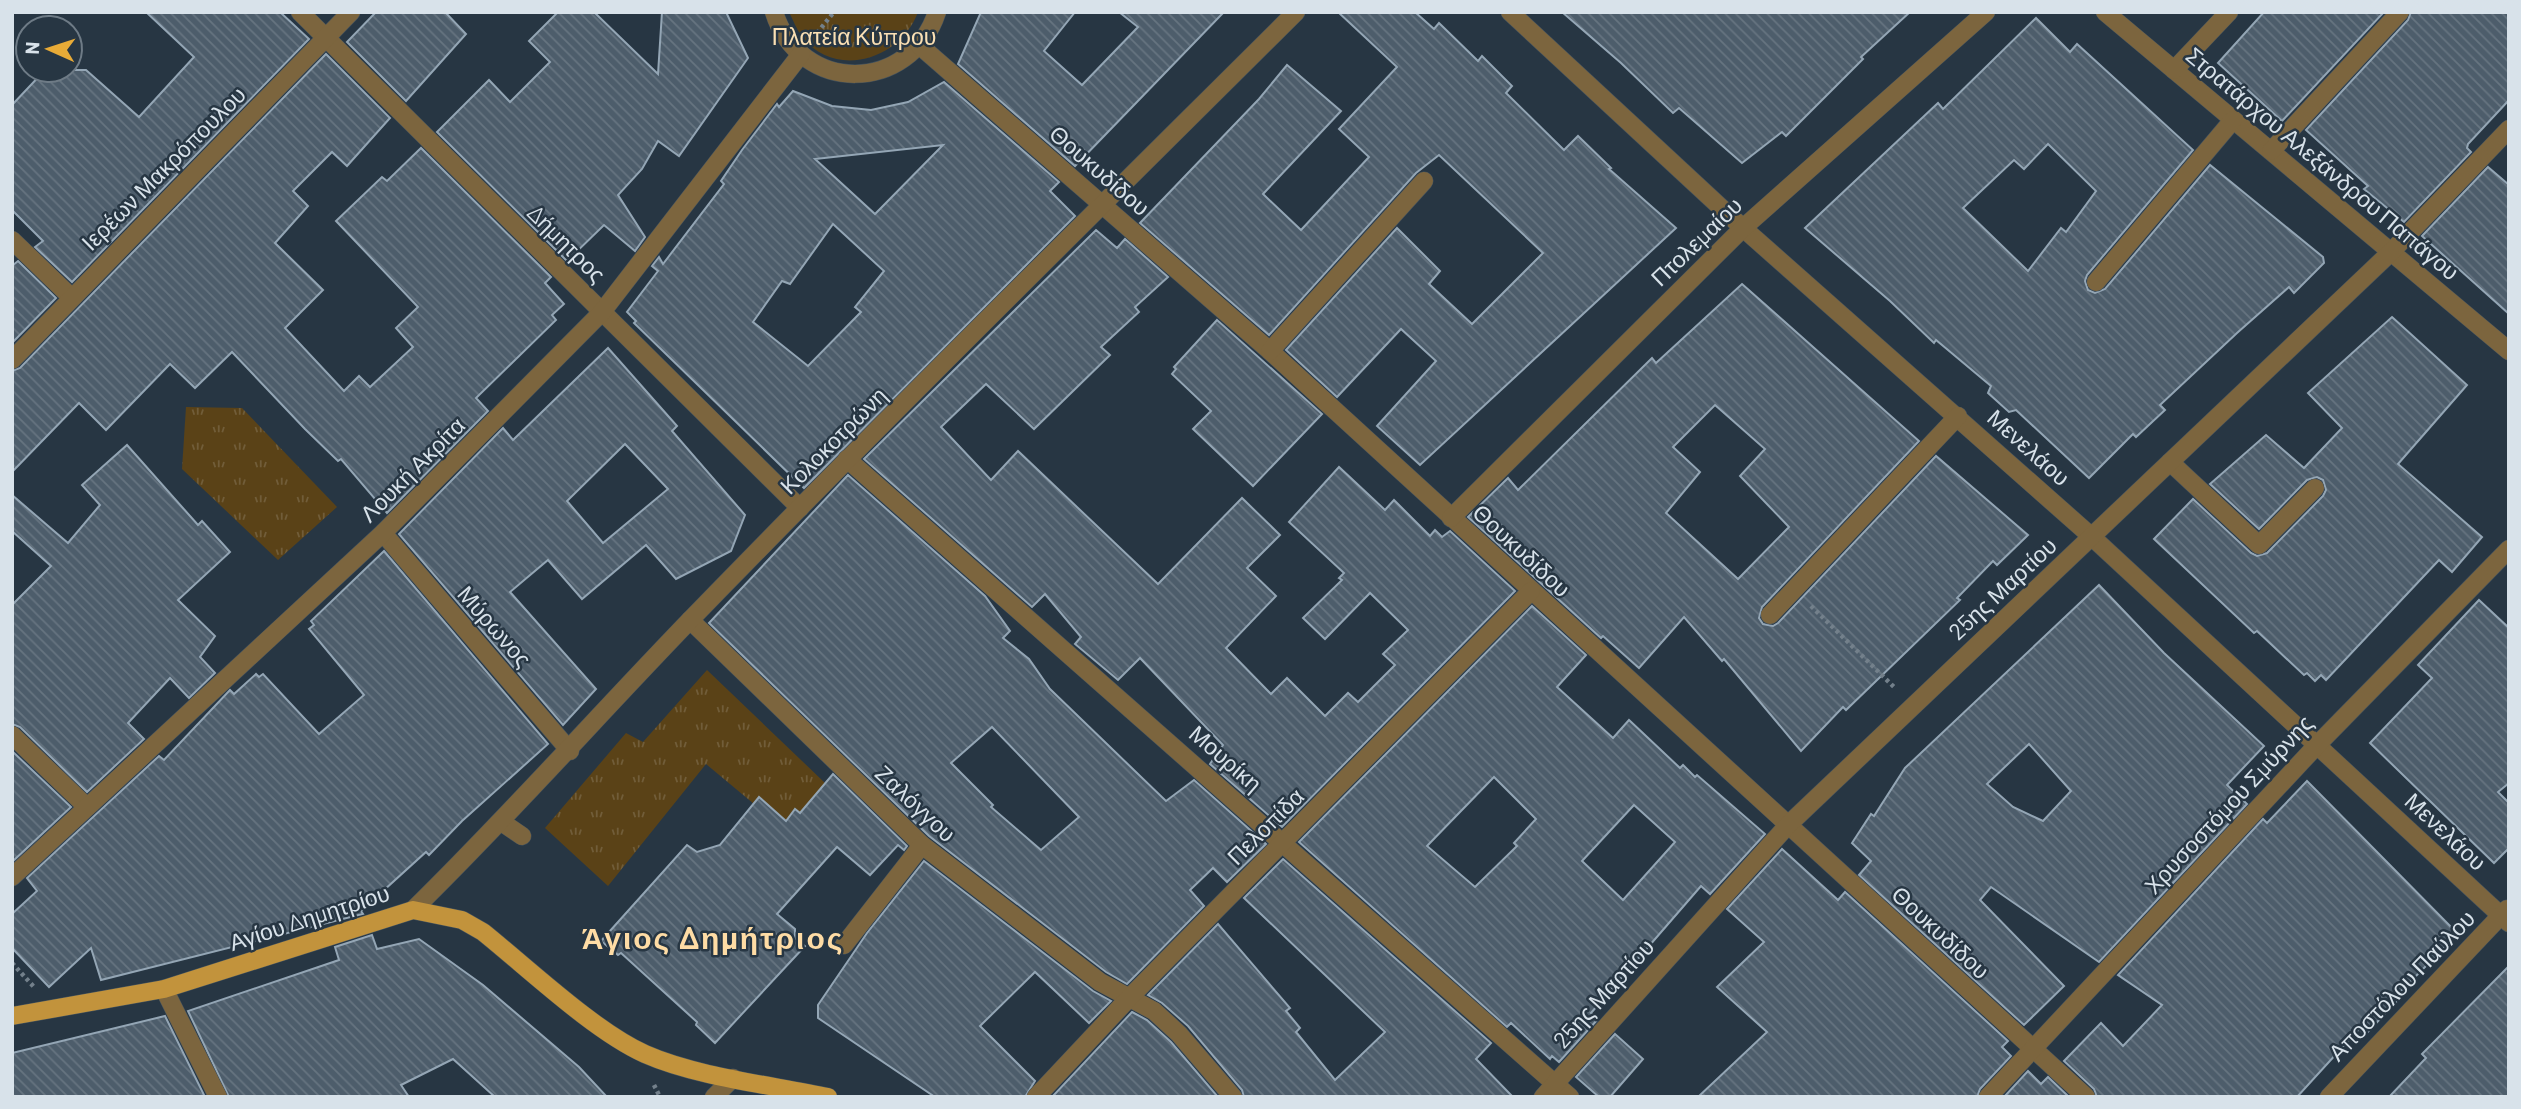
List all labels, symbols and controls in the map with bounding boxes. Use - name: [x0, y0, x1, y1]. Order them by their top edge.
- north arrow: [14, 14, 84, 84]
- park label: Πλατεία Κύπρου: [772, 22, 936, 50]
- text: N: [20, 41, 43, 55]
- street label: Στρατάρχου Αλεξάνδρου Παπάγου: [2181, 41, 2465, 285]
- street label: Ιερέων Μακρόπουλου: [75, 80, 251, 256]
- street label: Θουκυδίδου: [1044, 119, 1156, 221]
- street label: Πτολεμαίου: [1645, 191, 1747, 291]
- street label: Δήμητρος: [522, 198, 612, 288]
- street label: Κολοκοτρώνη: [774, 381, 892, 499]
- street label: Μενελάου: [1982, 403, 2076, 491]
- street label: Λουκή Ακρίτα: [354, 411, 470, 527]
- street label: Θουκυδίδου: [1467, 498, 1577, 602]
- street label: 25ης Μαρτίου: [1942, 531, 2062, 645]
- street label: Μύρωνος: [452, 580, 538, 672]
- street label: Χρυσοστόμου Σμύρνης: [2138, 709, 2318, 899]
- street label: Μουρίκη: [1184, 719, 1268, 797]
- street label: Ζαλόγγου: [870, 759, 962, 847]
- street label: Πελοπίδα: [1221, 782, 1309, 870]
- street label: Μενελάου: [2400, 786, 2492, 876]
- street label: Αγίου Δημητρίου: [225, 878, 393, 956]
- street label: Θουκυδίδου: [1886, 880, 1996, 984]
- street label: Αποστόλου Παύλου: [2322, 904, 2480, 1066]
- district label: Άγιος Δημήτριος: [582, 919, 844, 955]
- street label: 25ης Μαρτίου: [1547, 933, 1659, 1053]

